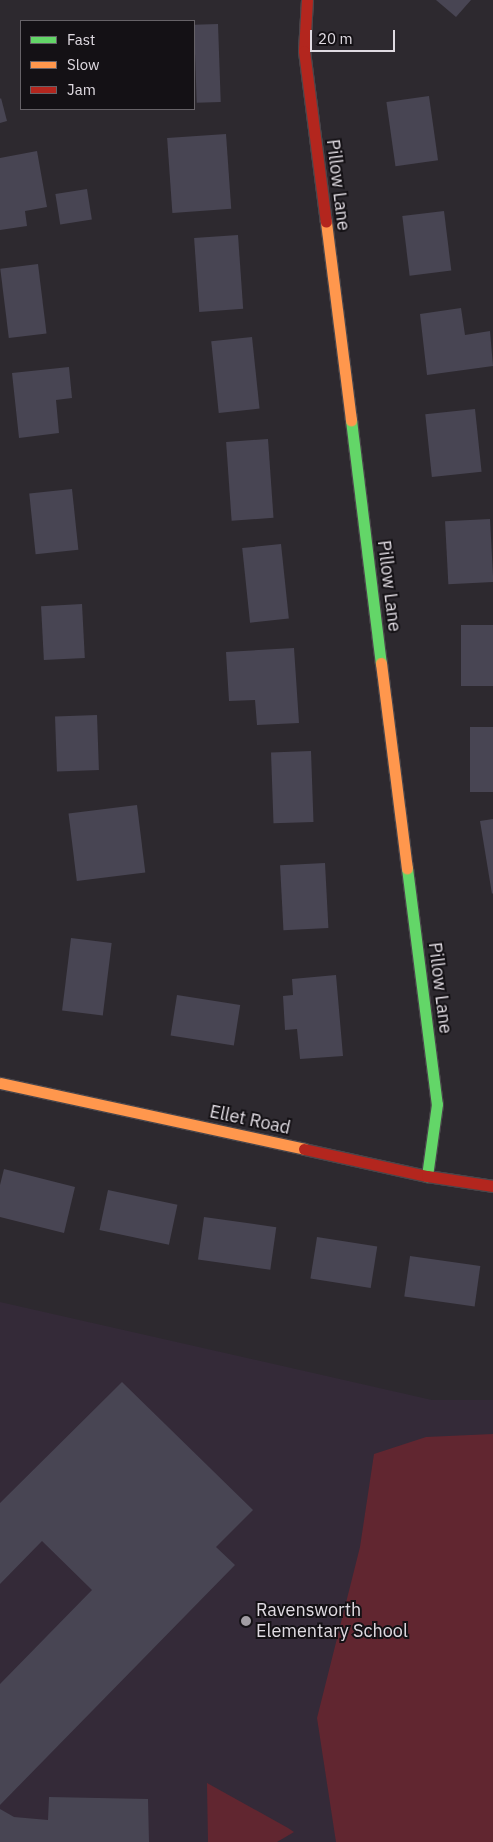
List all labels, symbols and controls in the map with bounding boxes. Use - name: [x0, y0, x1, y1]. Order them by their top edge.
- legend: [20, 20, 195, 110]
- scale bar: [313, 20, 398, 52]
- text: 20 m: [318, 29, 353, 48]
- text: Fast: [67, 30, 95, 49]
- text: Slow: [67, 55, 100, 74]
- text: Jam: [67, 80, 96, 99]
- street label: Pillow Lane: [322, 138, 354, 232]
- street label: Pillow Lane: [373, 539, 405, 633]
- street label: Pillow Lane: [424, 941, 456, 1035]
- street label: Ellet Road: [208, 1101, 292, 1139]
- place label: Ravensworth Elementary School: [256, 1600, 408, 1642]
- marker: Ravensworth Elementary School: [240, 1615, 252, 1627]

